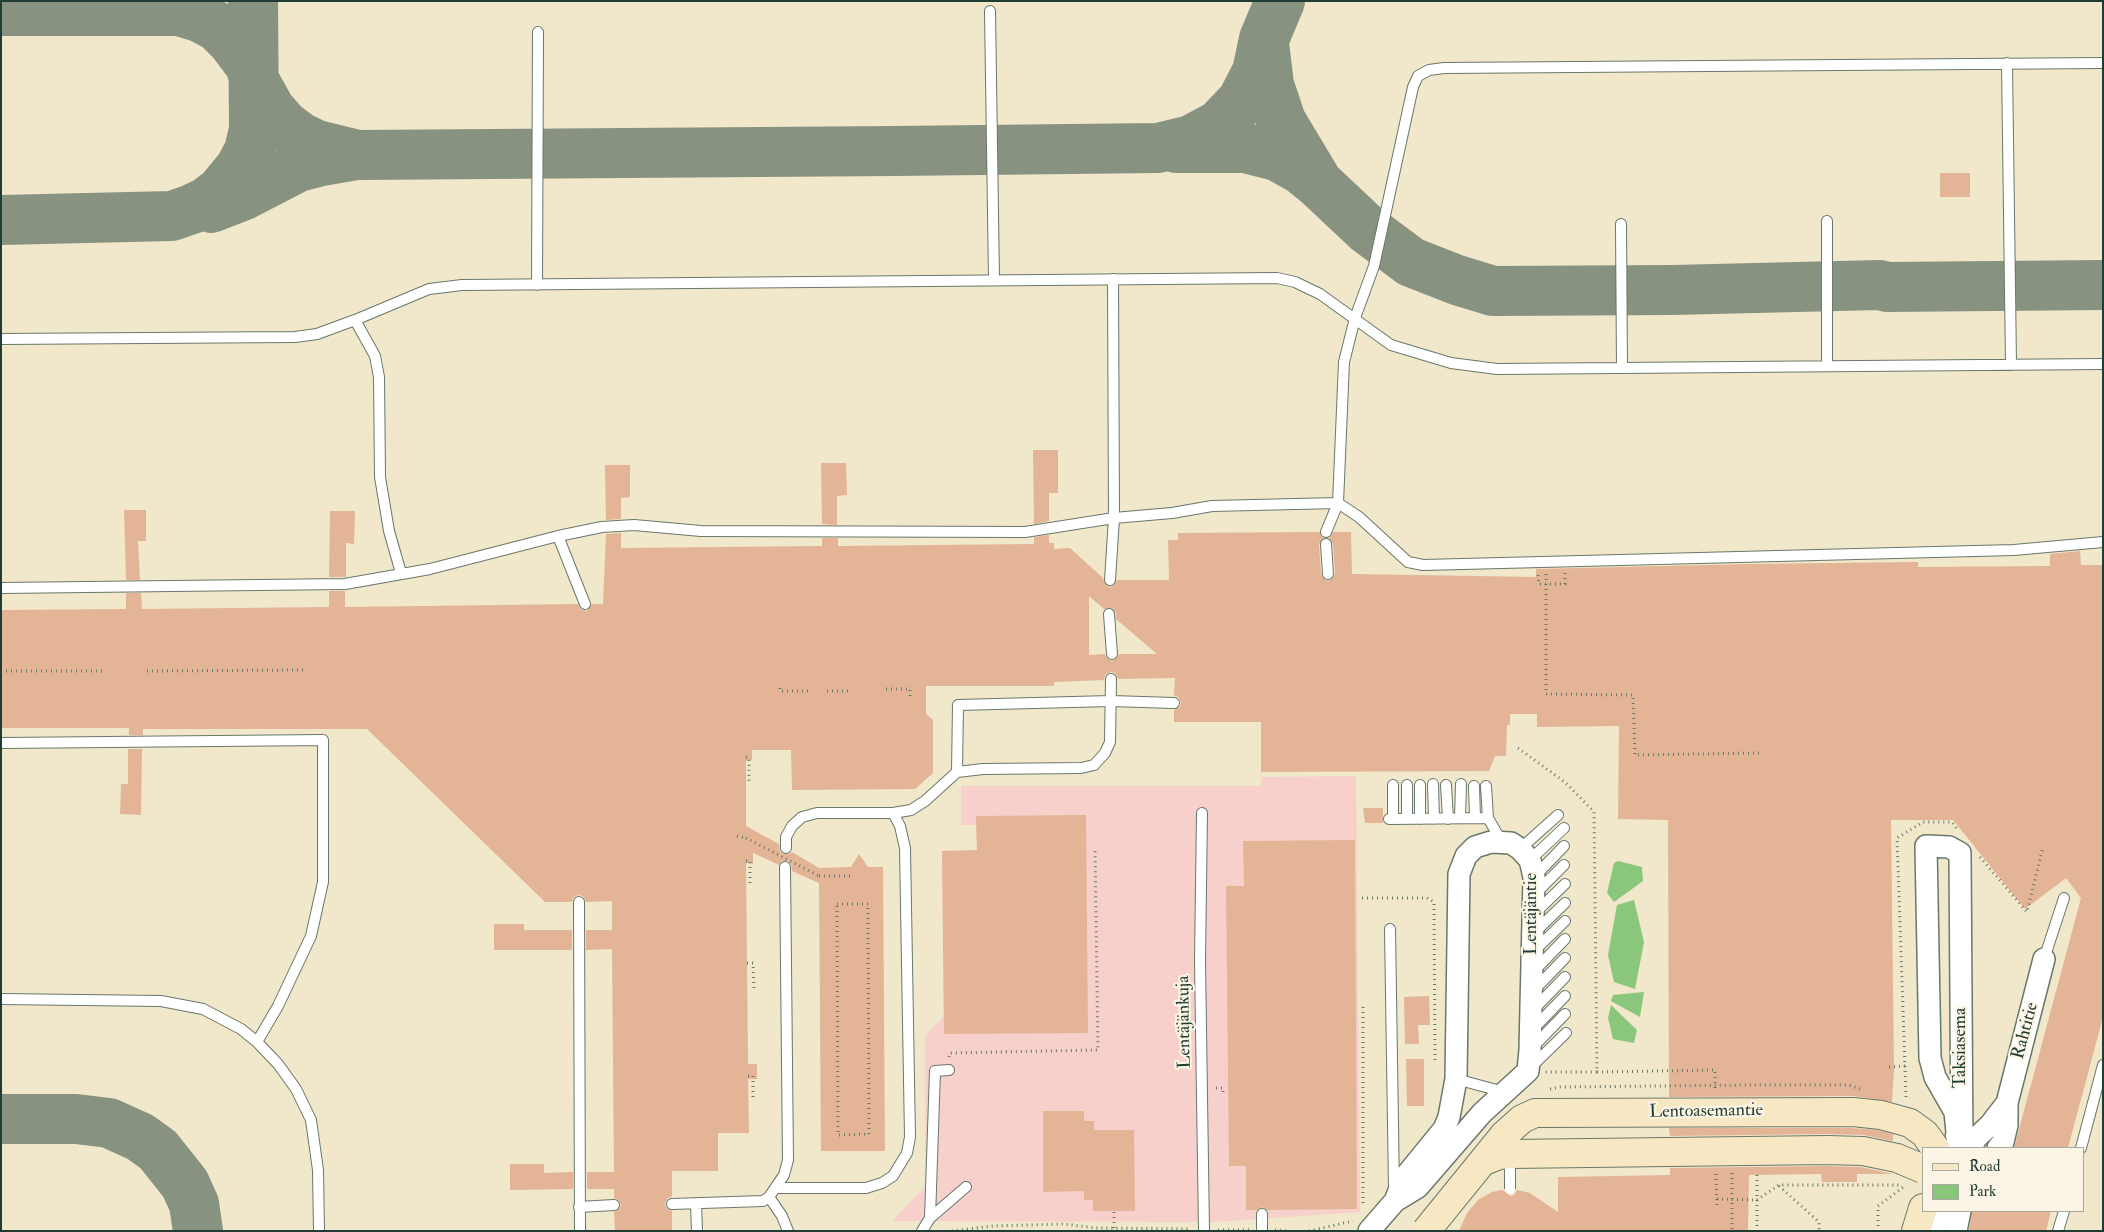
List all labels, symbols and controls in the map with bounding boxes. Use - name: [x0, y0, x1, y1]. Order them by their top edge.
- street label: Lentäjäntie: [1521, 873, 1543, 955]
- street label: Lentäjänkuja: [1173, 975, 1197, 1069]
- street label: Rahtitie: [2008, 1000, 2044, 1062]
- street label: Taksiasema: [1950, 1008, 1972, 1088]
- street label: Lentoasemantie: [1649, 1100, 1763, 1124]
- legend: [1922, 1147, 2084, 1212]
- text: Road: [1969, 1157, 2000, 1176]
- text: Park: [1969, 1182, 1996, 1201]

